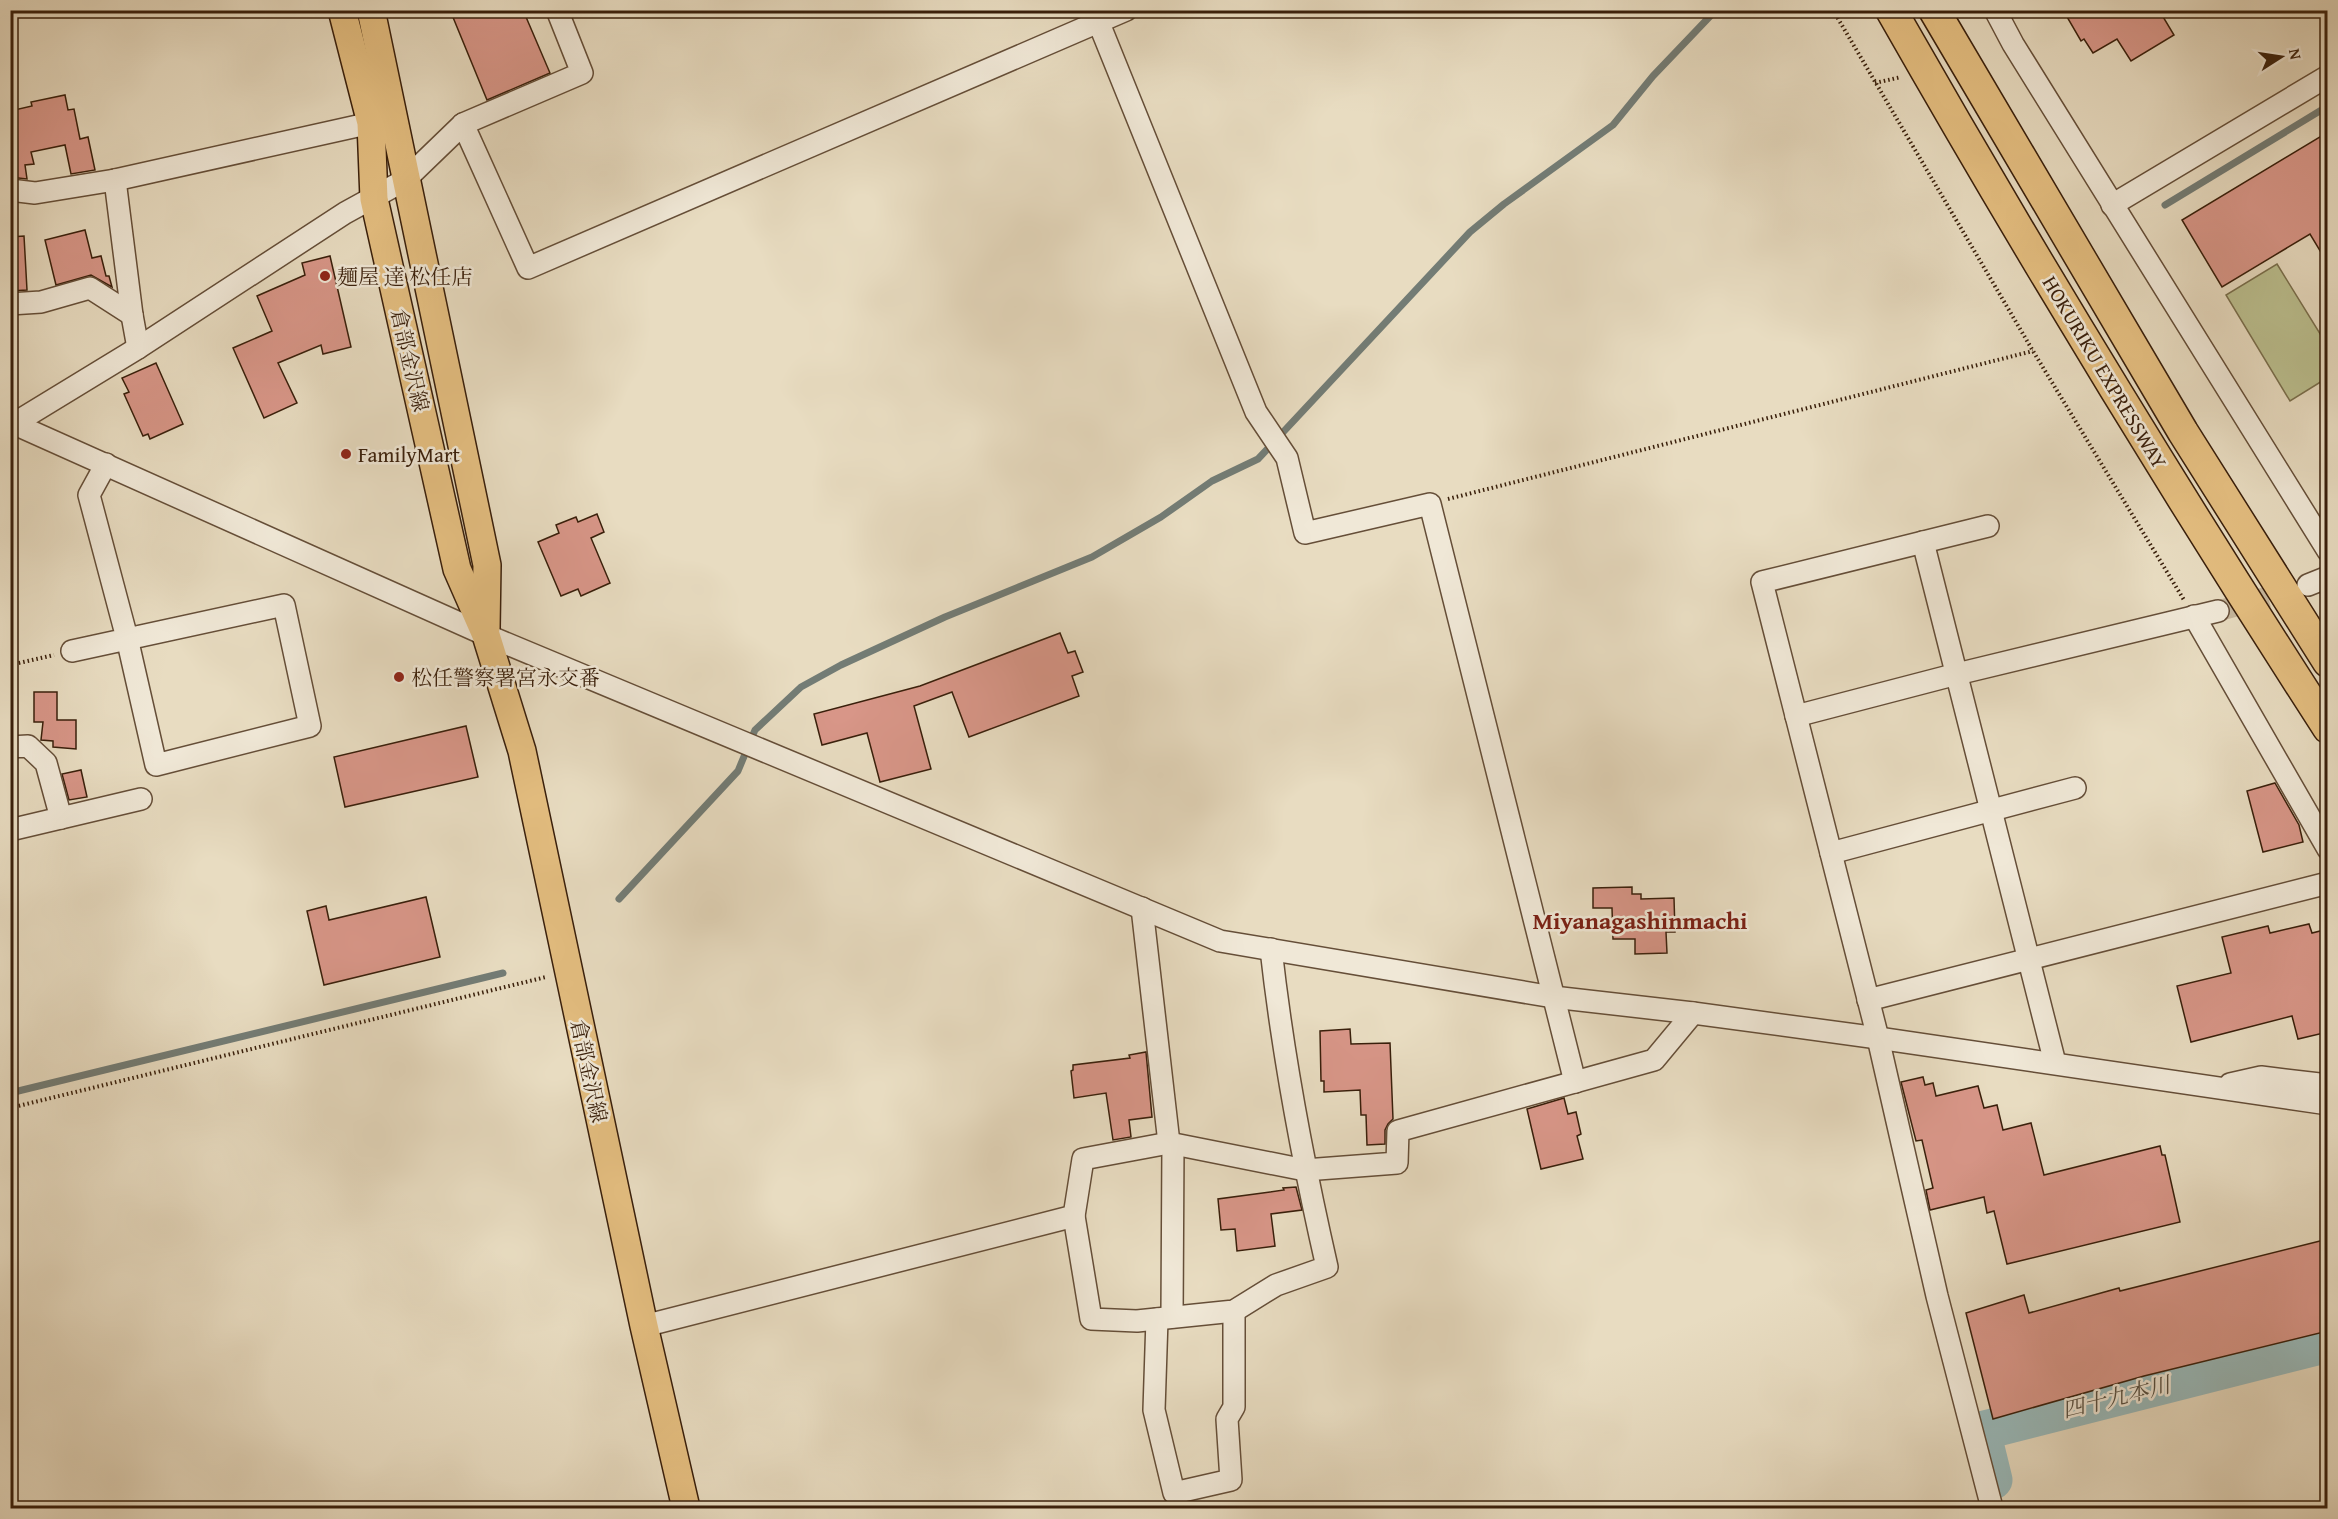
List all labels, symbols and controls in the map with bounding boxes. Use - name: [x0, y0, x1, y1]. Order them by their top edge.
- north arrow: [2251, 27, 2311, 87]
- text: N: [2283, 46, 2309, 62]
- place label: 麺屋 達 松任店: [337, 261, 472, 292]
- marker: 麺屋 達 松任店: [318, 269, 332, 283]
- street label: HOKURIKU EXPRESSWAY: [2035, 270, 2175, 475]
- street label: 倉部金沢線: [383, 305, 437, 415]
- place label: FamilyMart: [358, 439, 461, 470]
- marker: FamilyMart: [339, 447, 353, 461]
- place label: 松任警察署宮永交番: [411, 662, 600, 693]
- marker: 松任警察署宮永交番: [392, 670, 406, 684]
- district label: Miyanagashinmachi: [1532, 903, 1748, 938]
- street label: 倉部金沢線: [563, 1016, 615, 1126]
- water label: 四十九本川: [2059, 1368, 2175, 1426]

